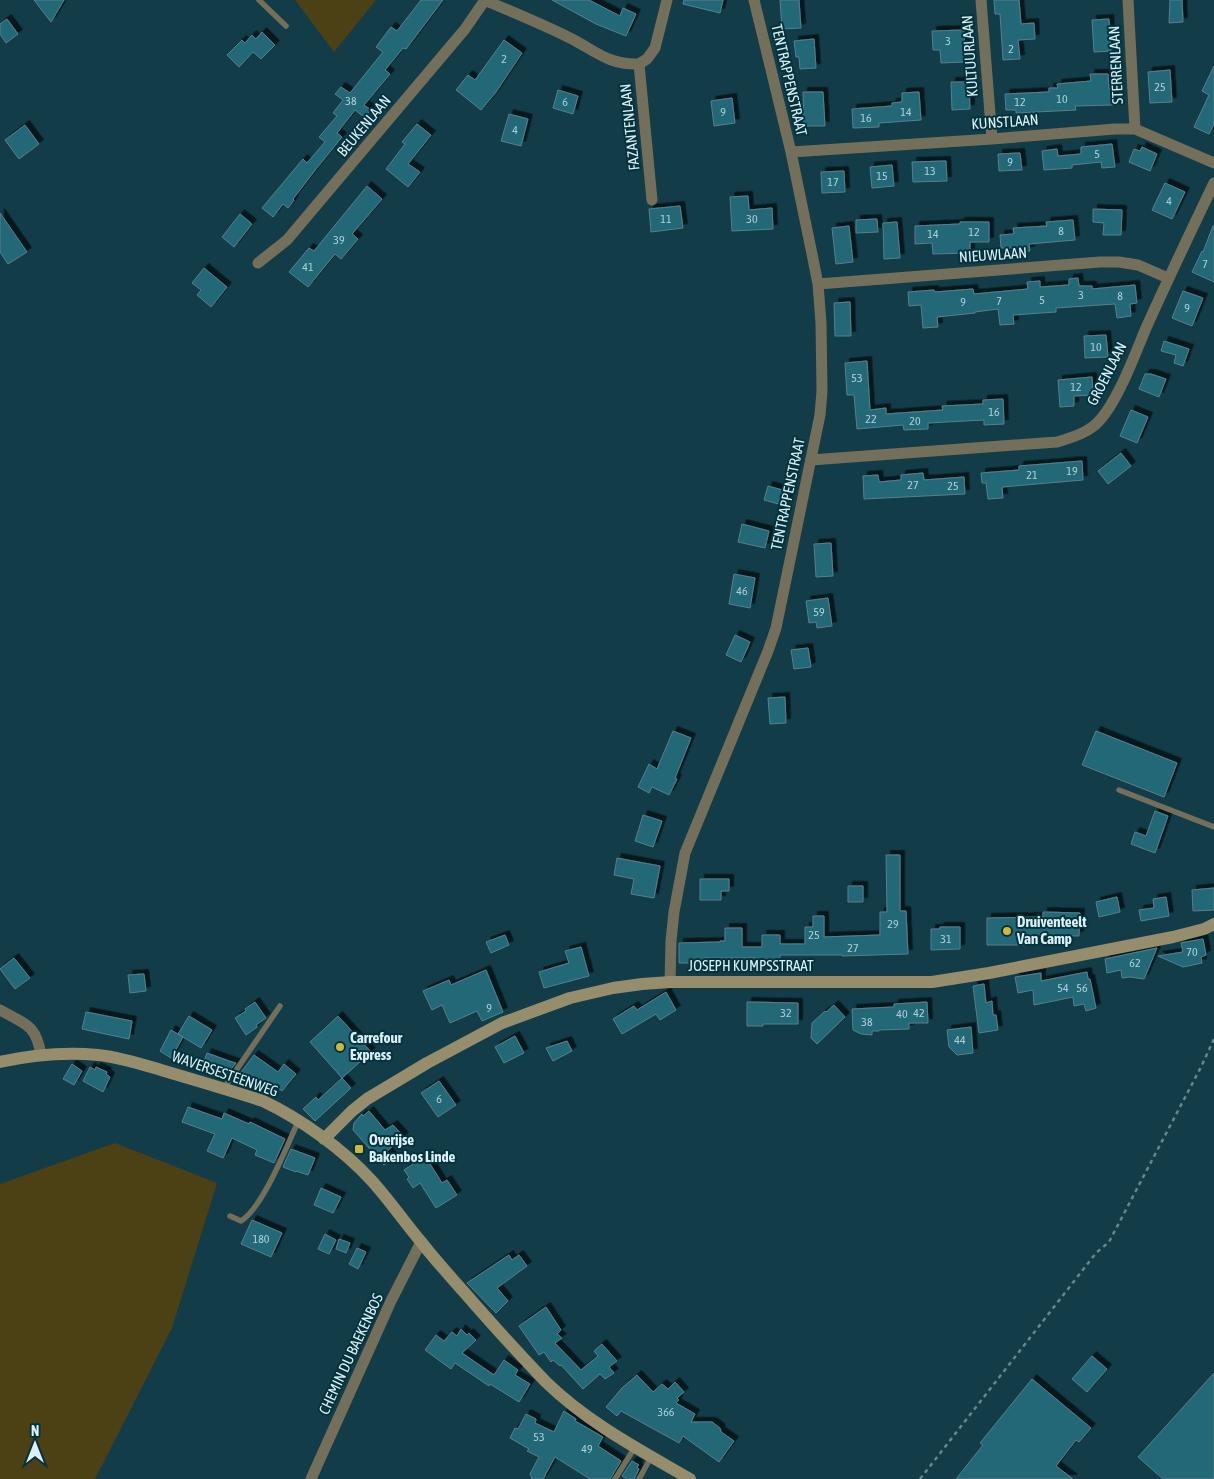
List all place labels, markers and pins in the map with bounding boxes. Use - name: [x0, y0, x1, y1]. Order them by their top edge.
- place label: Druiventeelt Van Camp: [1016, 913, 1087, 947]
- marker: Druiventeelt Van Camp: [1001, 925, 1013, 937]
- place label: Carrefour Express: [350, 1029, 403, 1063]
- marker: Carrefour Express: [334, 1041, 346, 1053]
- place label: Overijse Bakenbos Linde: [369, 1131, 456, 1165]
- marker: Overijse Bakenbos Linde: [353, 1143, 365, 1155]

